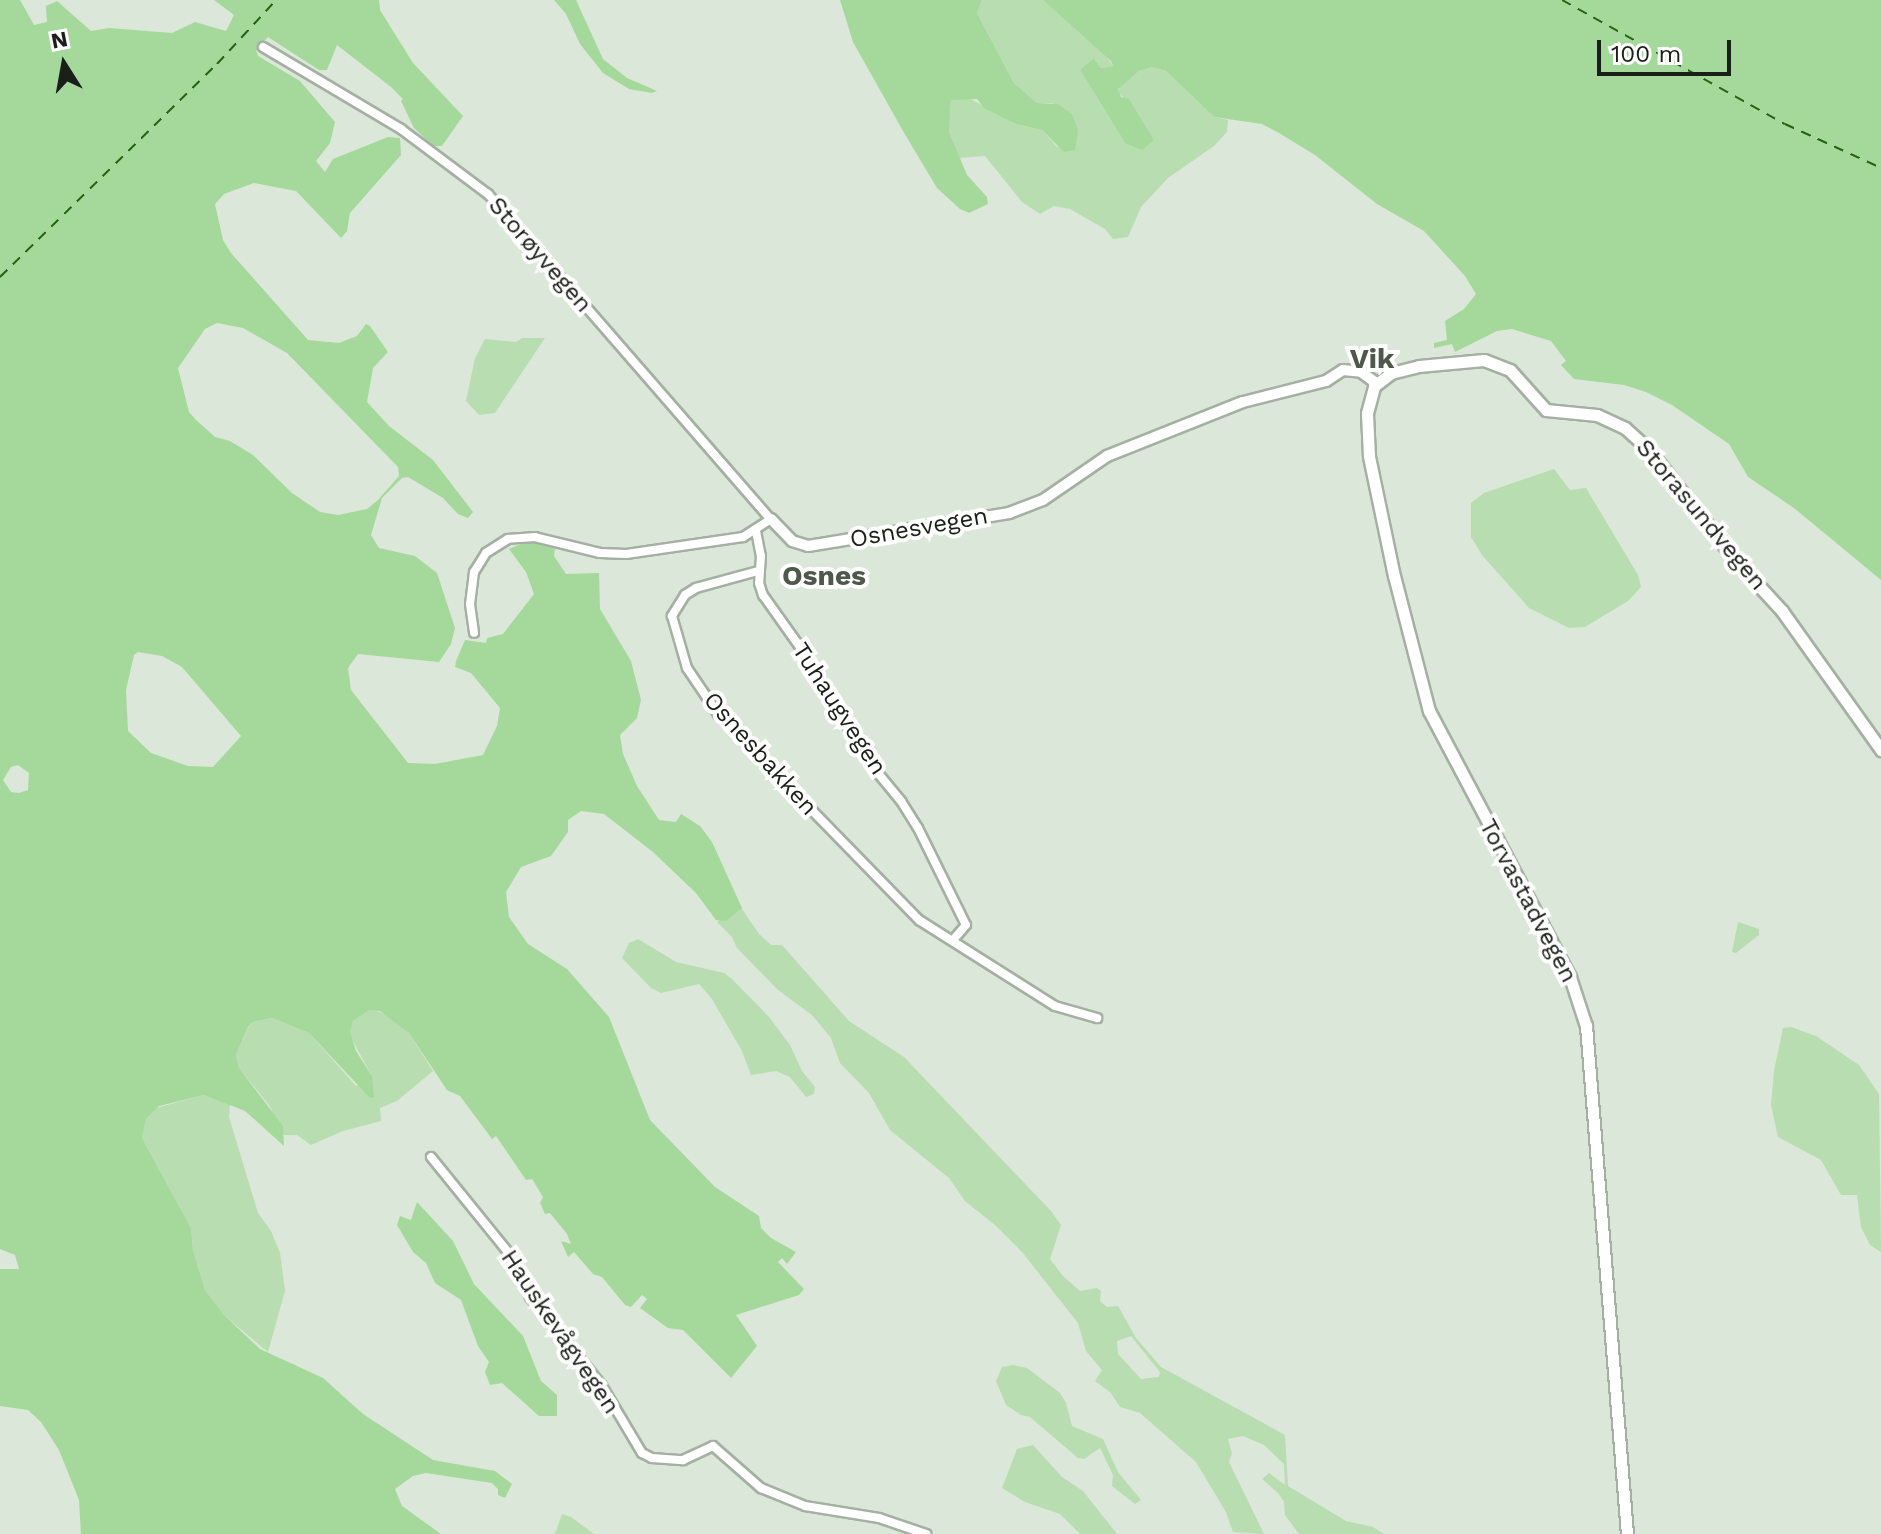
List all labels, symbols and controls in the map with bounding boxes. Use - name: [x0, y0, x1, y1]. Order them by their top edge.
- north arrow: [24, 24, 104, 104]
- scale bar: [1601, 24, 1735, 74]
- text: N: [49, 26, 70, 54]
- text: 100 m: [1611, 40, 1681, 68]
- street label: Storøyvegen: [482, 191, 598, 319]
- district label: Vik: [1350, 342, 1394, 376]
- street label: Storasundvegen: [1630, 434, 1772, 596]
- street label: Osnesvegen: [848, 502, 990, 554]
- district label: Osnes: [782, 559, 866, 593]
- street label: Tuhaugvegen: [786, 638, 892, 780]
- street label: Osnesbakken: [697, 686, 823, 822]
- street label: Torvastadvegen: [1473, 814, 1583, 988]
- street label: Hauskevågvegen: [495, 1245, 625, 1419]

